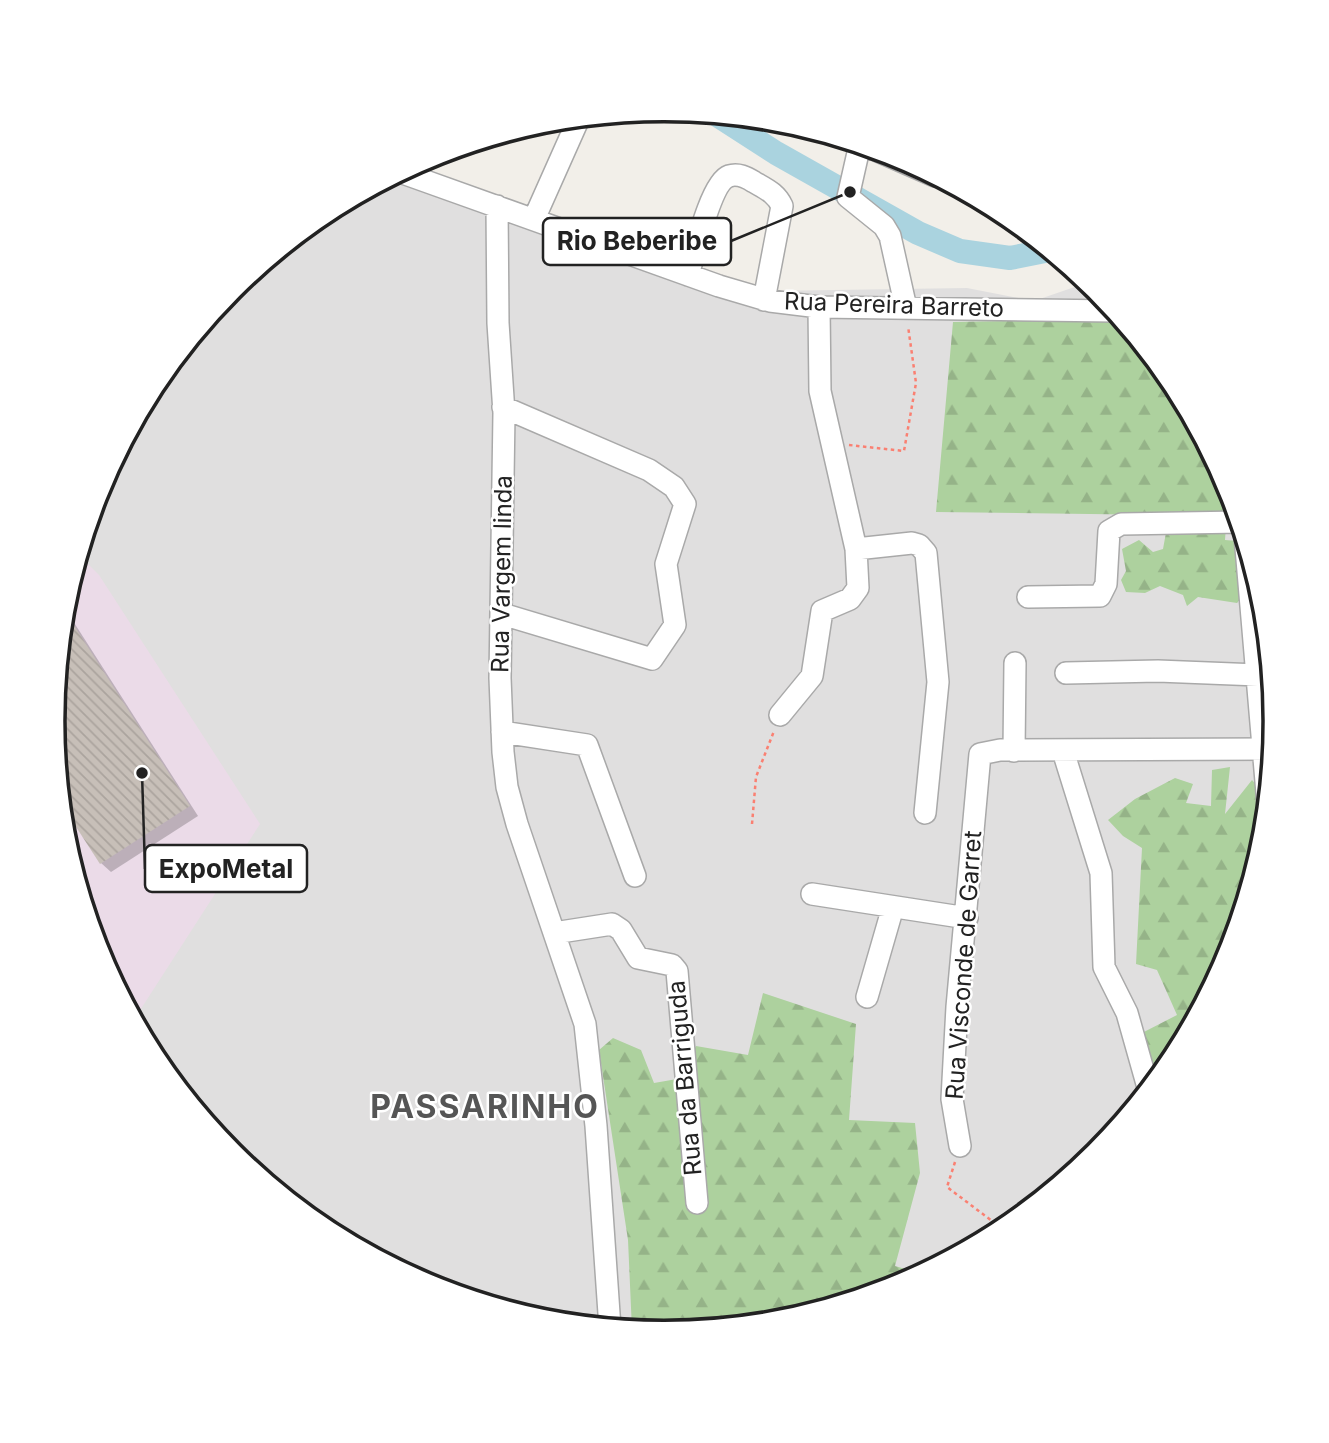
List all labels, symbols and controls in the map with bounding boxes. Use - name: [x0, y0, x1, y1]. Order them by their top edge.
- callout: Rio Beberibe: [543, 218, 731, 265]
- text: Rio Beberibe: [557, 225, 717, 256]
- street label: Rua Pereira Barreto: [784, 286, 1004, 323]
- street label: Rua Vargem linda: [485, 475, 518, 673]
- street label: Rua Visconde de Garret: [940, 829, 987, 1100]
- callout: ExpoMetal: [145, 845, 307, 892]
- text: ExpoMetal: [159, 853, 293, 884]
- street label: Rua da Barriguda: [662, 979, 707, 1177]
- district label: PASSARINHO: [370, 1087, 600, 1126]

